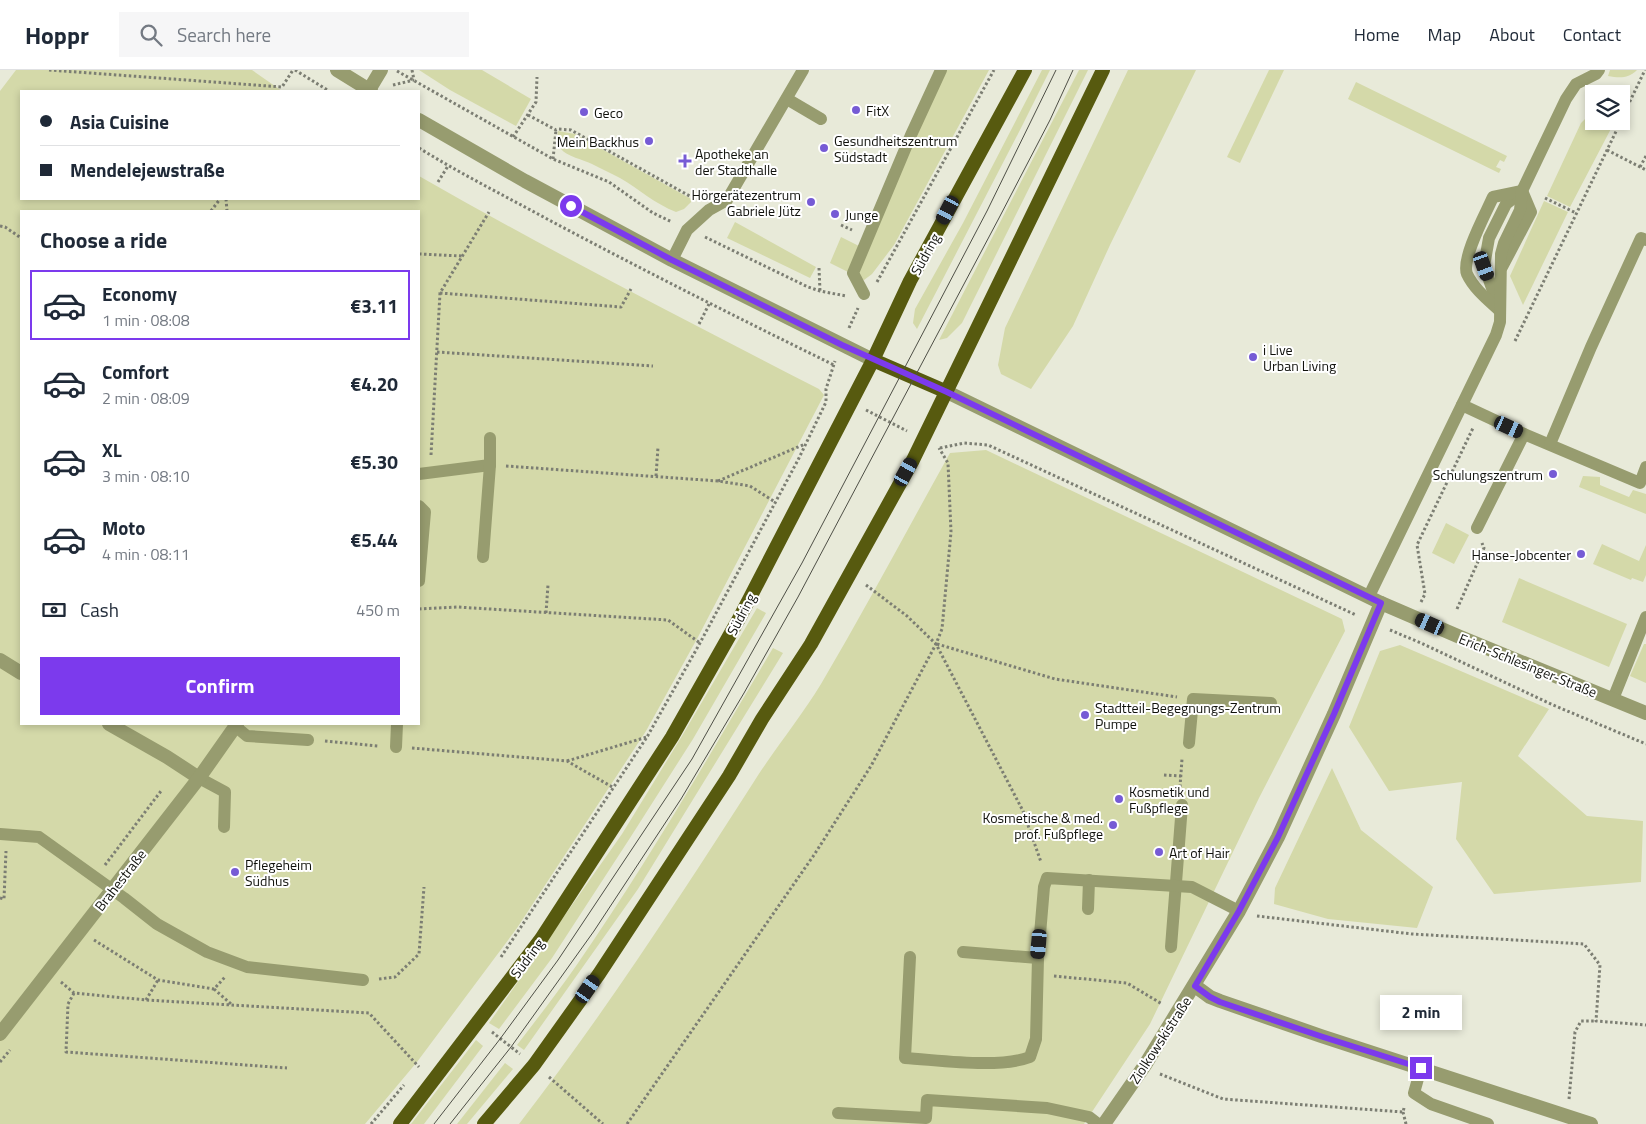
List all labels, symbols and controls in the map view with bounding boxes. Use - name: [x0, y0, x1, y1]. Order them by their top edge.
- search box: [119, 12, 469, 57]
- text: Hoppr: [25, 17, 89, 53]
- text: Search here: [177, 20, 271, 49]
- icon: search: [137, 21, 165, 49]
- text: Home: [1354, 21, 1400, 48]
- text: Map: [1428, 21, 1461, 48]
- text: About: [1489, 21, 1535, 48]
- text: Contact: [1563, 21, 1621, 48]
- map controls: [1585, 85, 1630, 130]
- button: layers: [1585, 85, 1630, 130]
- place label: FitX: [866, 100, 889, 121]
- place label: Geco: [594, 102, 623, 123]
- marker: FitX: [850, 104, 862, 116]
- marker: Geco: [578, 106, 590, 118]
- text: Asia Cuisine: [70, 107, 169, 136]
- place label: Gesundheitszentrum Südstadt: [834, 130, 957, 167]
- place label: Mein Backhus: [557, 131, 639, 152]
- marker: Mein Backhus: [643, 135, 655, 147]
- marker: Gesundheitszentrum Südstadt: [818, 142, 830, 154]
- place label: Apotheke an der Stadthalle: [695, 143, 777, 180]
- text: Mendelejewstraße: [70, 155, 225, 184]
- marker: Apotheke an der Stadthalle: [679, 155, 691, 167]
- place label: Hörgerätezentrum Gabriele Jütz: [692, 184, 801, 221]
- car: [934, 193, 961, 227]
- route start: [560, 195, 582, 217]
- marker: Hörgerätezentrum Gabriele Jütz: [805, 196, 817, 208]
- place label: Junge: [845, 204, 878, 225]
- marker: Junge: [829, 208, 841, 220]
- text: Choose a ride: [40, 223, 167, 257]
- street label: Südring: [905, 229, 945, 279]
- car: [1471, 249, 1496, 283]
- text: Economy: [102, 279, 177, 308]
- icon: car: [42, 283, 87, 328]
- text: €3.11: [351, 291, 398, 320]
- text: 1 min · 08:08: [102, 308, 190, 332]
- place label: i Live Urban Living: [1263, 339, 1336, 376]
- marker: i Live Urban Living: [1247, 351, 1259, 363]
- text: Comfort: [102, 357, 169, 386]
- icon: car: [42, 361, 87, 406]
- text: €4.20: [351, 369, 398, 398]
- text: 2 min · 08:09: [102, 386, 190, 410]
- car: [1492, 414, 1525, 440]
- text: XL: [102, 435, 122, 464]
- icon: car: [42, 439, 87, 484]
- text: €5.30: [351, 447, 398, 476]
- car: [892, 455, 919, 489]
- text: 3 min · 08:10: [102, 464, 190, 488]
- place label: Schulungszentrum: [1433, 464, 1543, 485]
- marker: Schulungszentrum: [1547, 468, 1559, 480]
- text: Moto: [102, 513, 145, 542]
- icon: car: [42, 517, 87, 562]
- text: €5.44: [351, 525, 398, 554]
- text: 4 min · 08:11: [102, 542, 190, 566]
- place label: Hanse-Jobcenter: [1472, 544, 1571, 565]
- marker: Hanse-Jobcenter: [1575, 548, 1587, 560]
- street label: Südring: [721, 589, 761, 639]
- text: Cash: [80, 595, 119, 624]
- icon: cash: [40, 596, 68, 624]
- text: 450 m: [356, 598, 400, 622]
- car: [1413, 611, 1446, 637]
- street label: Erich-Schlesinger-Straße: [1456, 628, 1600, 702]
- button: Confirm: [40, 657, 400, 715]
- place label: Stadtteil-Begegnungs-Zentrum Pumpe: [1095, 697, 1281, 734]
- marker: Stadtteil-Begegnungs-Zentrum Pumpe: [1079, 709, 1091, 721]
- place label: Kosmetik und Fußpflege: [1129, 781, 1210, 818]
- marker: Kosmetik und Fußpflege: [1113, 793, 1125, 805]
- place label: Kosmetische & med. prof. Fußpflege: [982, 807, 1103, 844]
- marker: Kosmetische & med. prof. Fußpflege: [1107, 819, 1119, 831]
- place label: Art of Hair: [1169, 842, 1230, 863]
- street label: Brahestraße: [89, 845, 151, 915]
- marker: Art of Hair: [1153, 846, 1165, 858]
- place label: Pflegeheim Südhus: [245, 854, 312, 891]
- marker: Pflegeheim Südhus: [229, 866, 241, 878]
- car: [1030, 928, 1047, 960]
- street label: Südring: [505, 934, 549, 982]
- car: [573, 972, 602, 1006]
- street label: Ziolkowskistraße: [1124, 992, 1196, 1088]
- callout: 2 min: [1380, 996, 1462, 1030]
- text: 2 min: [1402, 1000, 1440, 1024]
- route end: [1410, 1057, 1432, 1079]

